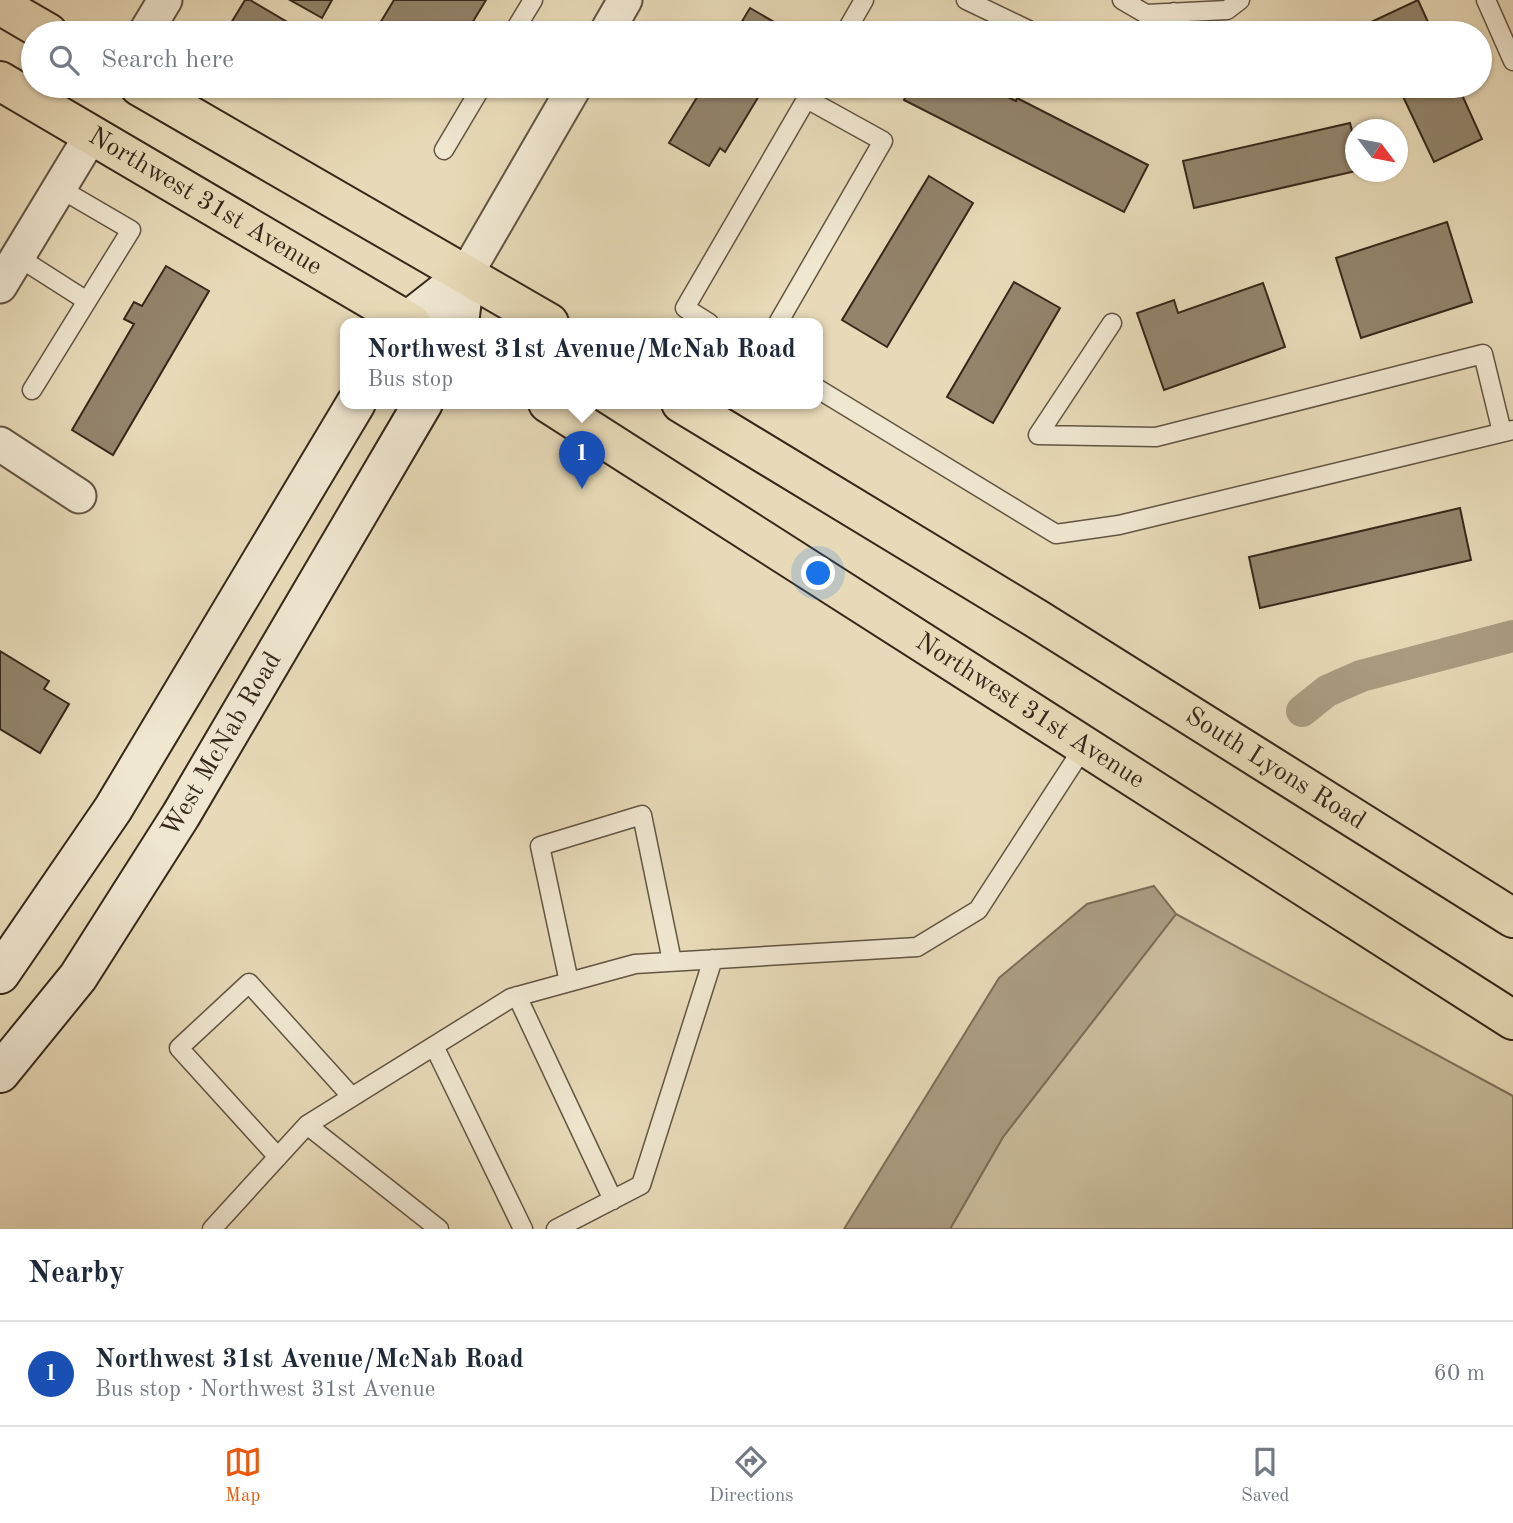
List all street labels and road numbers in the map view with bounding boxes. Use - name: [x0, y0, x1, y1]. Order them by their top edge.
- street label: Northwest 31st Avenue: [84, 123, 326, 280]
- street label: Northwest 31st Avenue: [911, 629, 1149, 794]
- street label: West McNab Road: [157, 648, 286, 842]
- street label: South Lyons Road: [1181, 703, 1370, 835]

